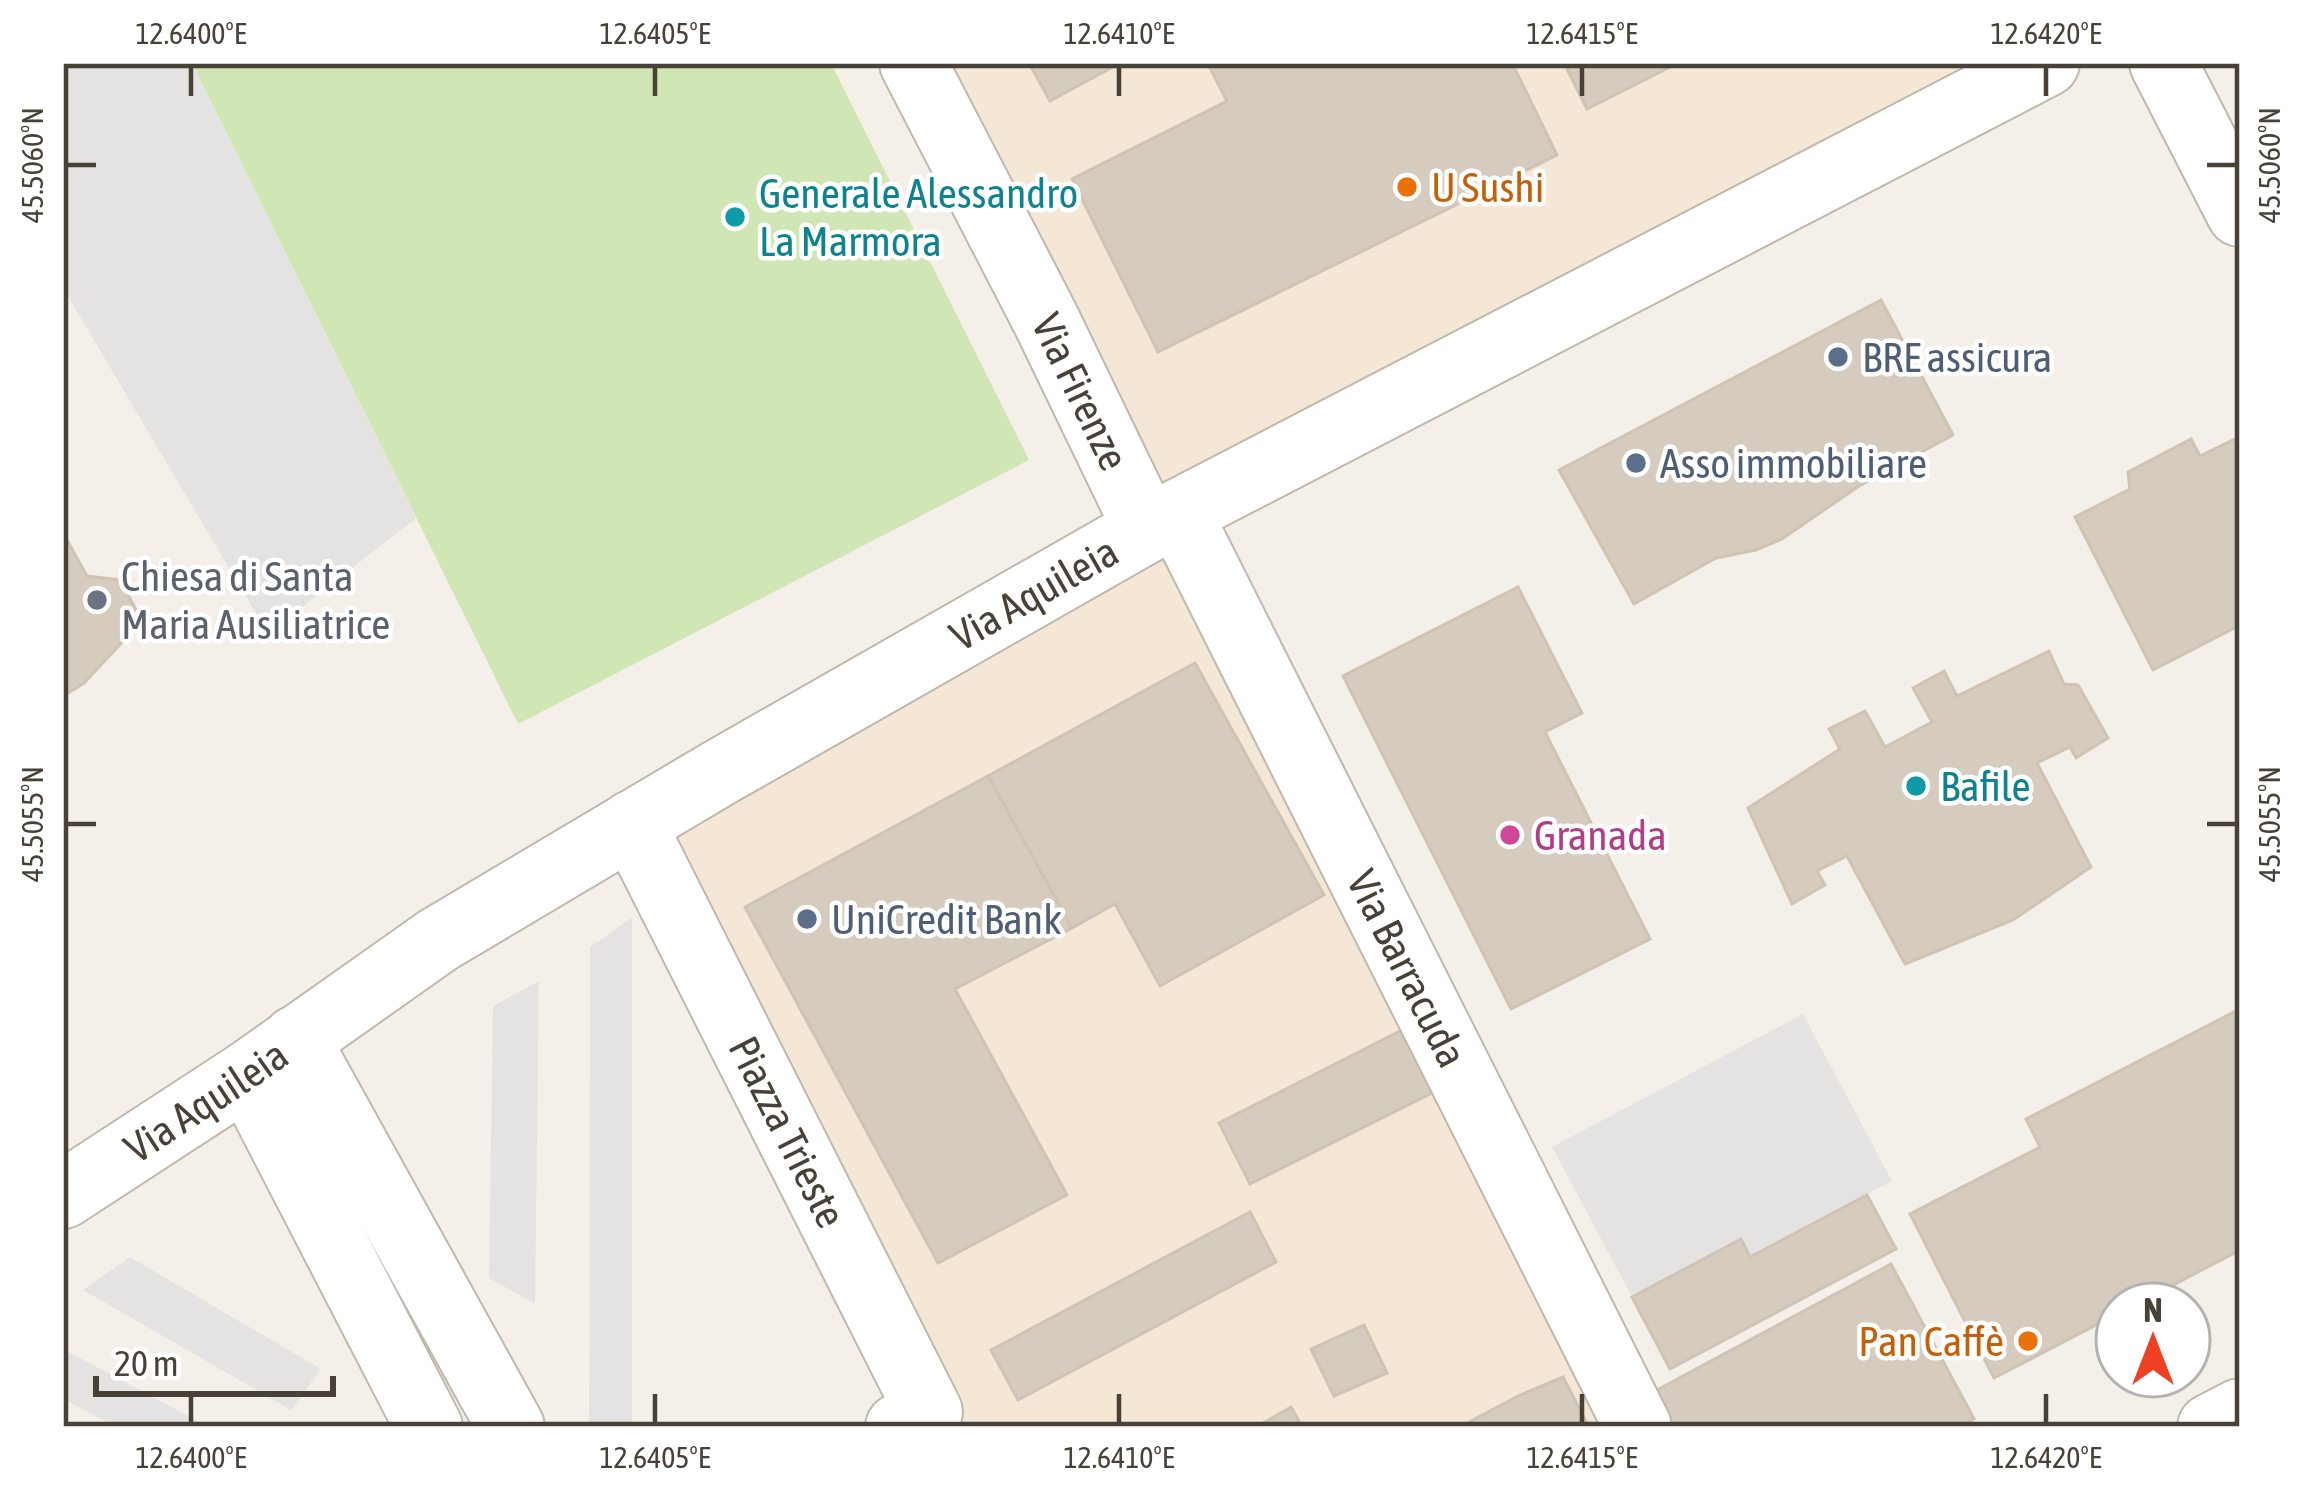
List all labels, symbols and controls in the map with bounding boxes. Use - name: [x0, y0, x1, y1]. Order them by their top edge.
- text: 12.6400°E: [136, 16, 247, 50]
- text: 12.6405°E: [600, 16, 711, 50]
- text: 12.6410°E: [1064, 16, 1175, 50]
- text: 12.6415°E: [1527, 16, 1638, 50]
- text: 12.6420°E: [1991, 16, 2102, 50]
- text: 45.5060°N: [15, 107, 49, 223]
- text: 45.5060°N: [2252, 107, 2286, 223]
- place label: U Sushi: [1431, 163, 1544, 211]
- place label: Generale Alessandro La Marmora: [759, 169, 1078, 265]
- marker: U Sushi: [1394, 174, 1420, 200]
- marker: Generale Alessandro La Marmora: [722, 204, 748, 230]
- street label: Via Firenze: [1023, 306, 1139, 478]
- place label: BRE assicura: [1862, 333, 2052, 381]
- marker: BRE assicura: [1825, 344, 1851, 370]
- place label: Asso immobiliare: [1660, 439, 1927, 487]
- marker: Asso immobiliare: [1623, 450, 1649, 476]
- street label: Via Aquileia: [942, 527, 1126, 660]
- place label: Chiesa di Santa Maria Ausiliatrice: [121, 552, 390, 648]
- marker: Chiesa di Santa Maria Ausiliatrice: [84, 587, 110, 613]
- place label: Bafile: [1940, 762, 2030, 810]
- text: 45.5055°N: [15, 766, 49, 882]
- text: 45.5055°N: [2252, 766, 2286, 882]
- marker: Bafile: [1903, 773, 1929, 799]
- place label: Granada: [1534, 811, 1667, 859]
- marker: Granada: [1497, 822, 1523, 848]
- street label: Via Barracuda: [1338, 862, 1477, 1075]
- place label: UniCredit Bank: [831, 895, 1062, 943]
- marker: UniCredit Bank: [794, 906, 820, 932]
- street label: Piazza Trieste: [719, 1029, 856, 1235]
- street label: Via Aquileia: [116, 1030, 297, 1172]
- north arrow: [2093, 1280, 2213, 1400]
- text: N: [2143, 1291, 2163, 1329]
- place label: Pan Caffè: [1858, 1317, 2004, 1365]
- scale bar: [96, 1322, 333, 1396]
- marker: Pan Caffè: [2015, 1328, 2041, 1354]
- text: 20 m: [114, 1342, 179, 1384]
- text: 12.6400°E: [136, 1440, 247, 1474]
- text: 12.6405°E: [600, 1440, 711, 1474]
- text: 12.6410°E: [1064, 1440, 1175, 1474]
- text: 12.6415°E: [1527, 1440, 1638, 1474]
- text: 12.6420°E: [1991, 1440, 2102, 1474]

